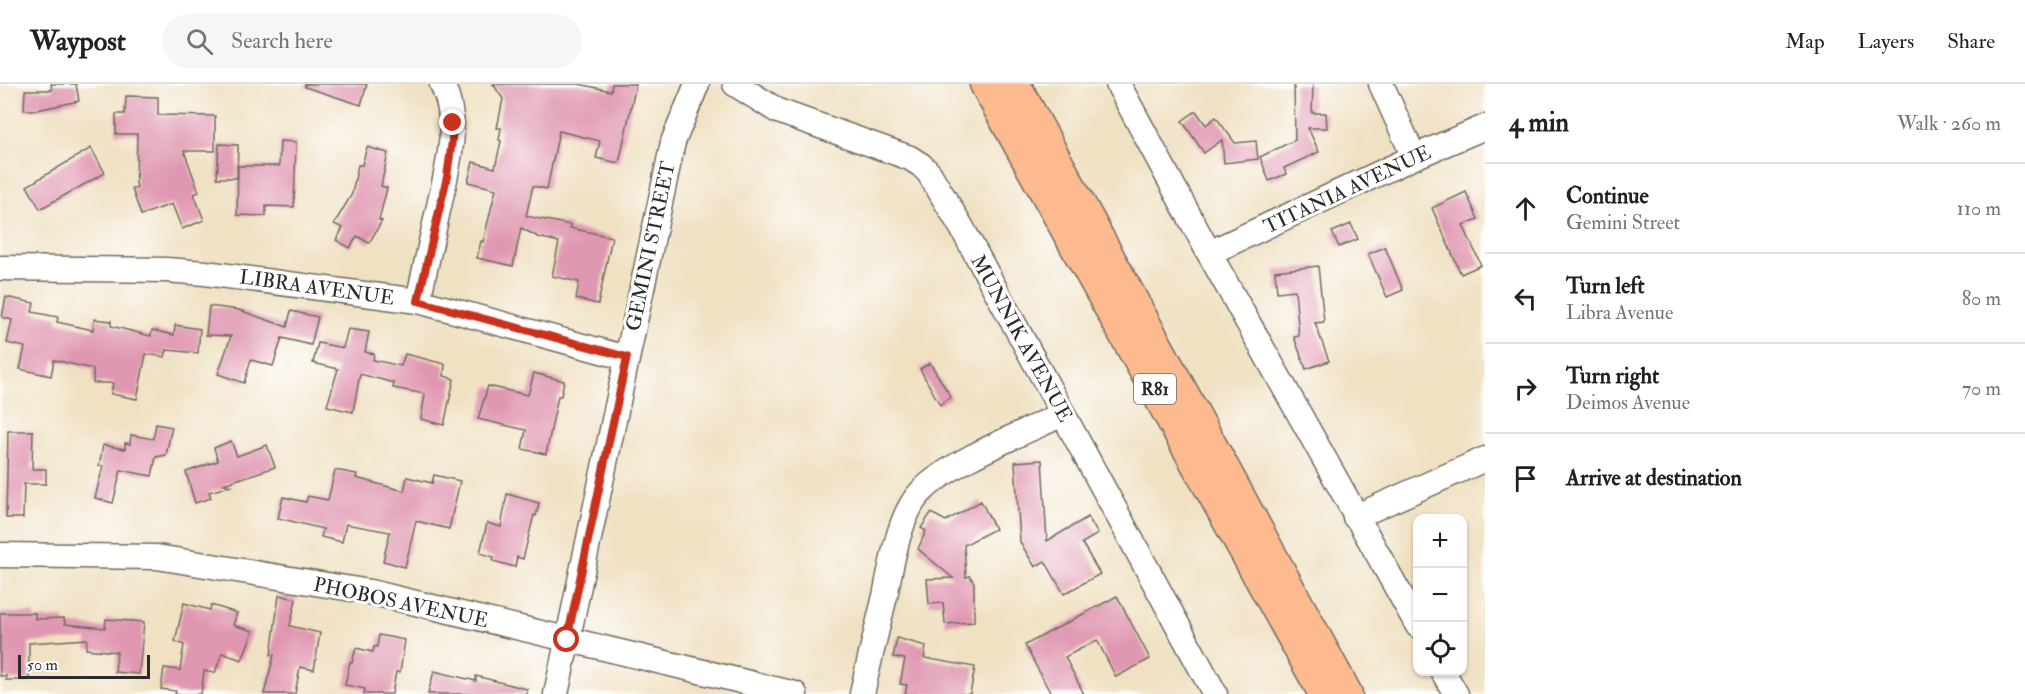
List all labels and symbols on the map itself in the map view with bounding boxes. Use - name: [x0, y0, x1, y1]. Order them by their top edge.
- route end: [439, 109, 465, 135]
- street label: TITANIA AVENUE: [1260, 140, 1435, 239]
- street label: GEMINI STREET: [620, 159, 681, 333]
- street label: MUNNIK AVENUE: [965, 250, 1078, 426]
- street label: LIBRA AVENUE: [238, 264, 396, 311]
- road number: R81: [1134, 374, 1176, 404]
- street label: PHOBOS AVENUE: [311, 572, 490, 633]
- route start: [553, 626, 579, 652]
- scale bar: [18, 652, 150, 680]

